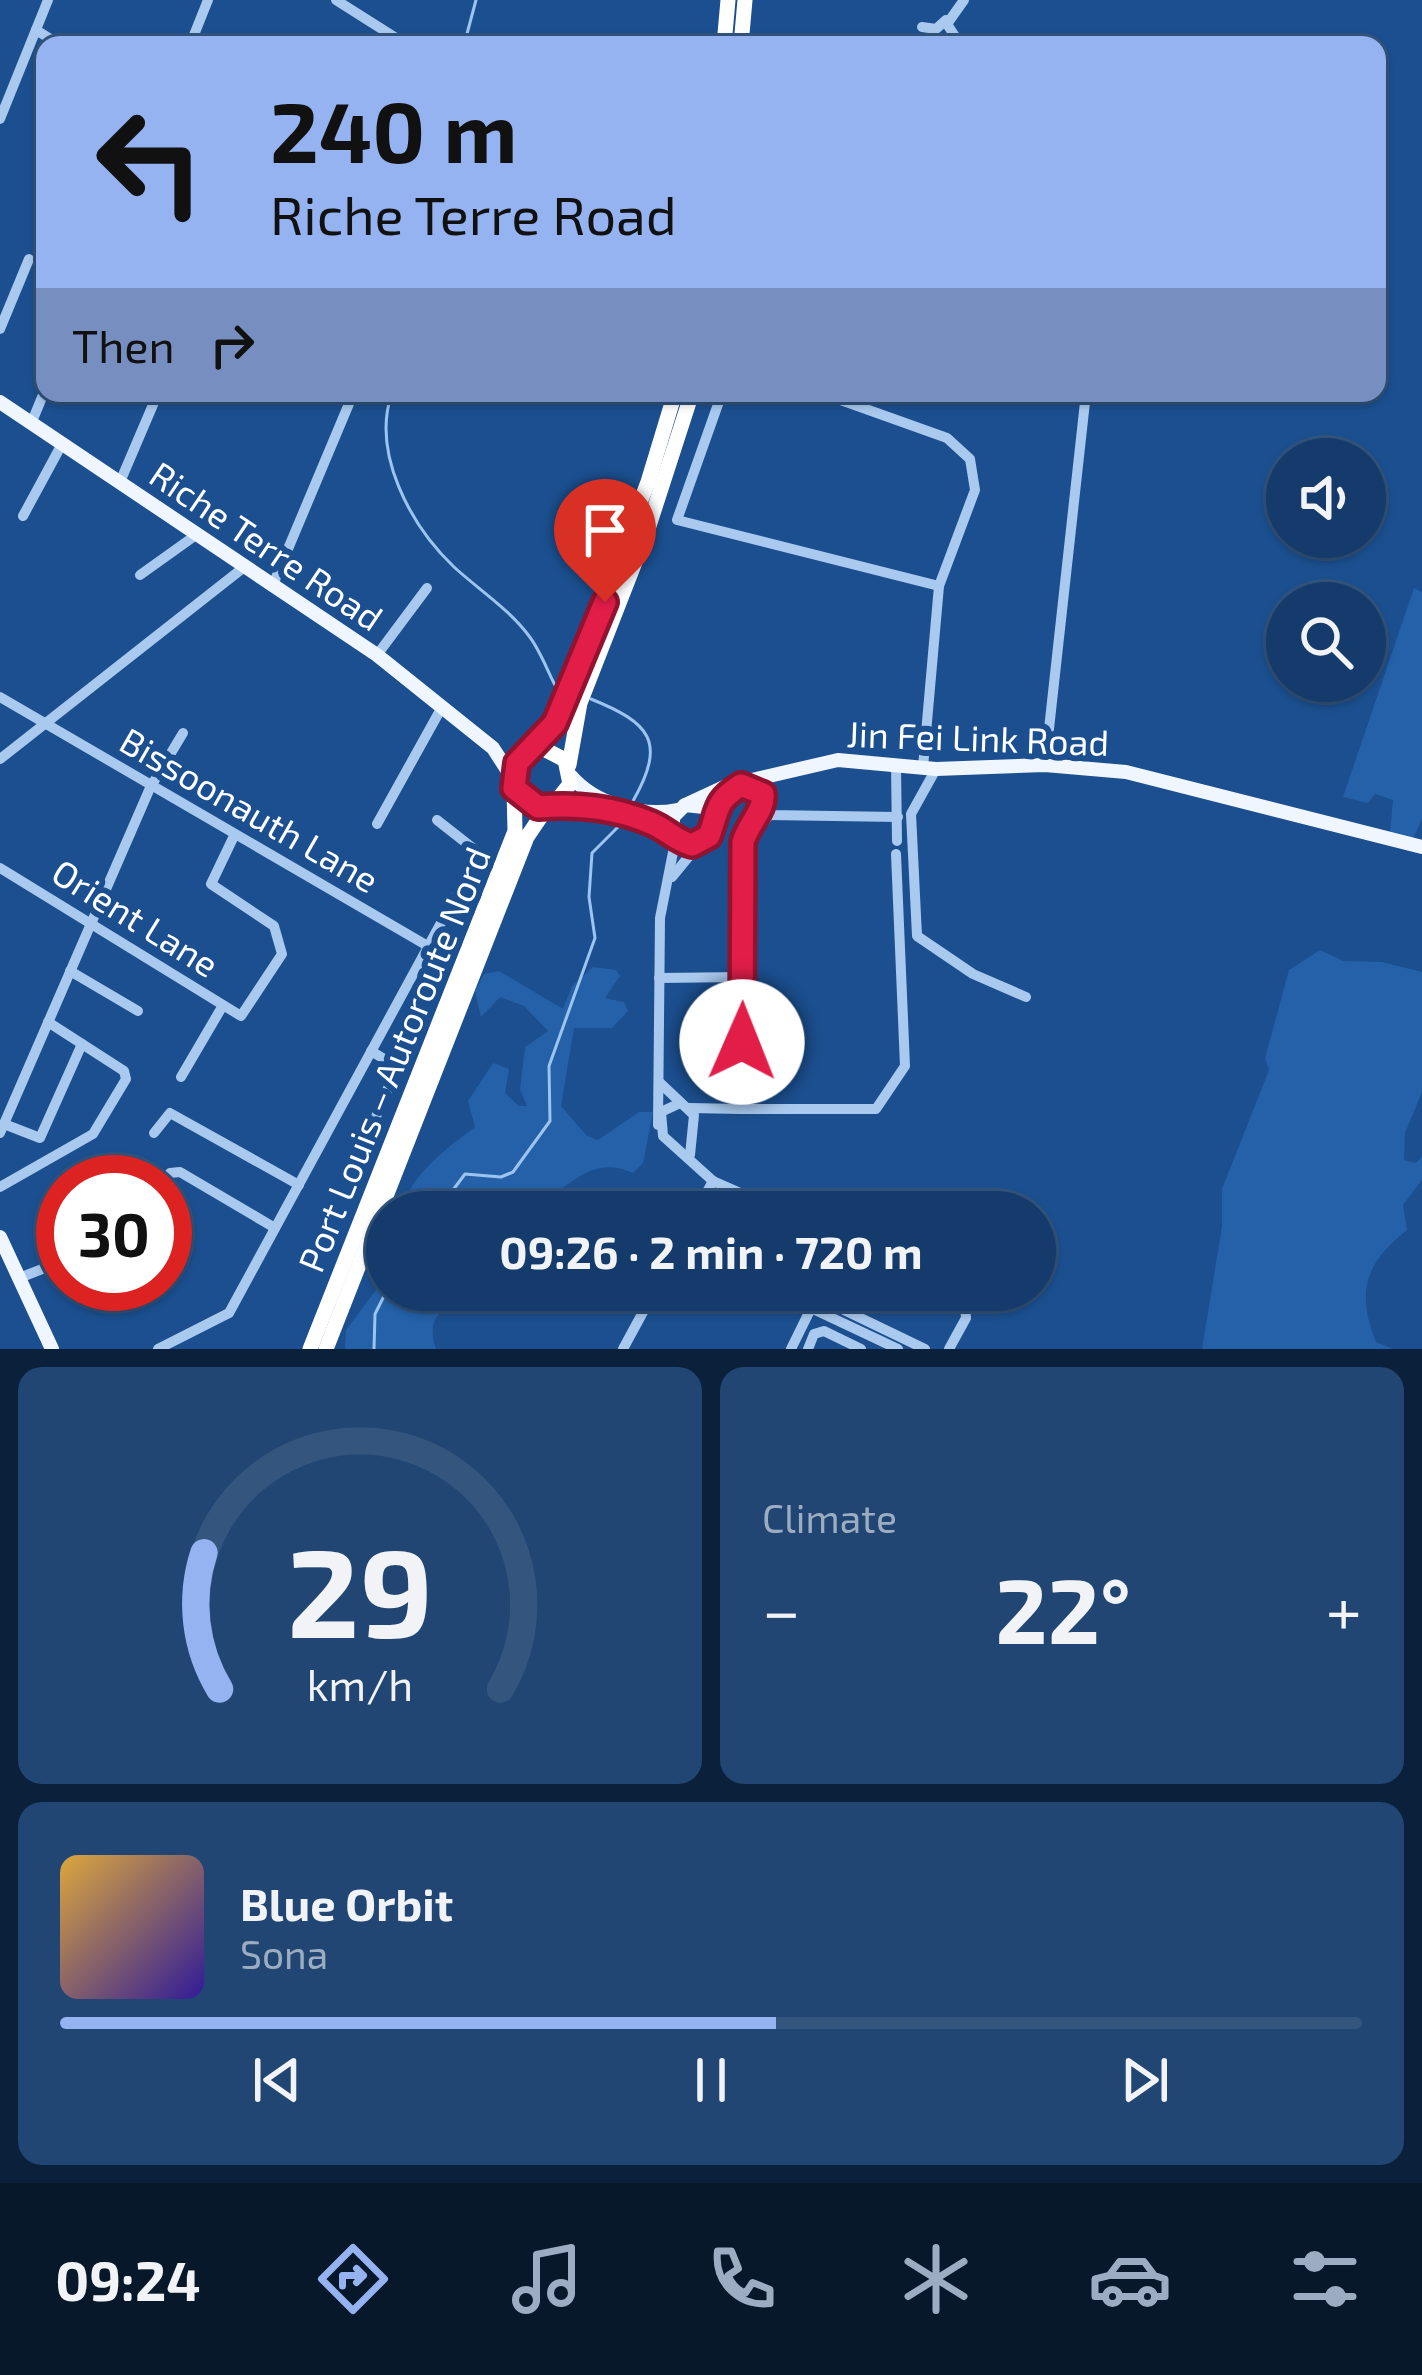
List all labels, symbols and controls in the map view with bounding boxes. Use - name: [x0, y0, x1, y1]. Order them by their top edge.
- text: 240 m: [270, 79, 517, 180]
- icon: left: [72, 84, 228, 240]
- text: Riche Terre Road: [270, 181, 677, 246]
- icon: right: [199, 312, 265, 378]
- text: Then: [72, 318, 175, 372]
- map controls: [1266, 438, 1386, 702]
- button: sound: [1266, 438, 1386, 558]
- street label: Riche Terre Road: [143, 451, 391, 639]
- pin: [554, 479, 656, 602]
- icon: arrive: [572, 497, 638, 563]
- button: search: [1266, 582, 1386, 702]
- street label: Jin Fei Link Road: [846, 711, 1110, 763]
- street label: Bissoonauth Lane: [113, 718, 387, 900]
- street label: Port Louis – Autoroute Nord: [288, 840, 498, 1278]
- street label: Orient Lane: [45, 849, 227, 985]
- position arrow: [679, 979, 805, 1105]
- speed limit sign: 30: [36, 1155, 192, 1311]
- text: 09:26 · 2 min · 720 m: [499, 1224, 923, 1278]
- text: Climate: [762, 1494, 897, 1541]
- text: 29: [287, 1513, 433, 1663]
- text: 22°: [995, 1554, 1131, 1662]
- text: −: [762, 1569, 801, 1648]
- text: +: [1326, 1569, 1362, 1648]
- text: km/h: [307, 1657, 413, 1709]
- text: Blue Orbit: [240, 1876, 453, 1930]
- text: Sona: [240, 1930, 328, 1977]
- icon: previous: [244, 2047, 310, 2113]
- icon: pause: [678, 2047, 744, 2113]
- icon: next: [1112, 2047, 1178, 2113]
- icon: directions: [311, 2237, 395, 2321]
- icon: music: [505, 2237, 589, 2321]
- icon: phone: [700, 2237, 784, 2321]
- icon: climate: [894, 2237, 978, 2321]
- icon: car: [1088, 2237, 1172, 2321]
- icon: filters: [1283, 2237, 1367, 2321]
- text: 09:24: [55, 2247, 201, 2312]

